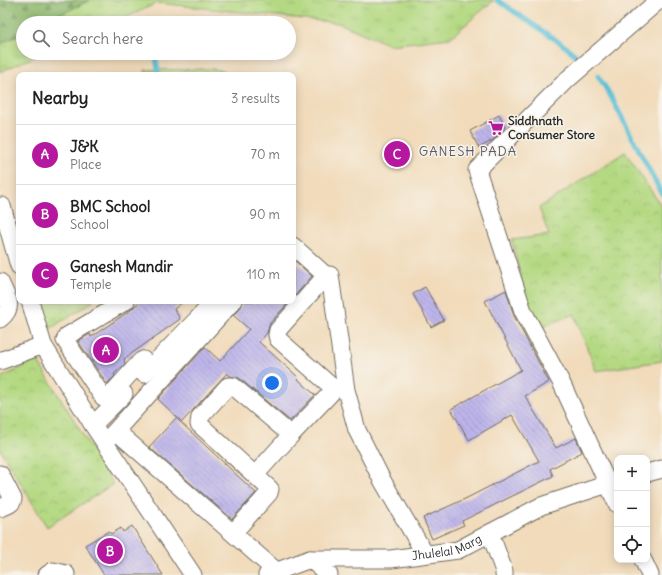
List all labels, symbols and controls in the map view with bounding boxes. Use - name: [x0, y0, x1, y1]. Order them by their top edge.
- search box: [16, 16, 296, 60]
- icon: search: [30, 27, 52, 49]
- text: Search here: [62, 29, 143, 48]
- text: Nearby: [32, 87, 88, 109]
- text: 3 results: [231, 90, 280, 107]
- place label: Siddhnath Consumer Store: [508, 113, 595, 142]
- supermarket icon: Siddhnath Consumer Store: [487, 119, 505, 137]
- text: J&K: [70, 137, 99, 156]
- pin: C: [384, 139, 410, 169]
- district label: GANESH PADA: [419, 143, 517, 160]
- text: A: [41, 146, 49, 163]
- text: 70 m: [251, 146, 280, 163]
- text: Place: [70, 156, 101, 173]
- text: BMC School: [70, 197, 150, 216]
- text: B: [41, 206, 49, 223]
- text: 90 m: [249, 206, 280, 223]
- text: School: [70, 216, 109, 233]
- text: Ganesh Mandir: [70, 257, 173, 276]
- text: C: [41, 266, 49, 283]
- text: 110 m: [247, 266, 280, 283]
- text: Temple: [70, 276, 112, 293]
- pin: A: [93, 335, 119, 365]
- your location: [262, 373, 282, 393]
- map controls: [614, 455, 650, 563]
- button: +: [614, 455, 650, 491]
- button: −: [614, 491, 650, 527]
- button: locate: [614, 527, 650, 563]
- street label: Jhulelal Marg: [411, 531, 484, 563]
- pin: B: [97, 536, 123, 566]

